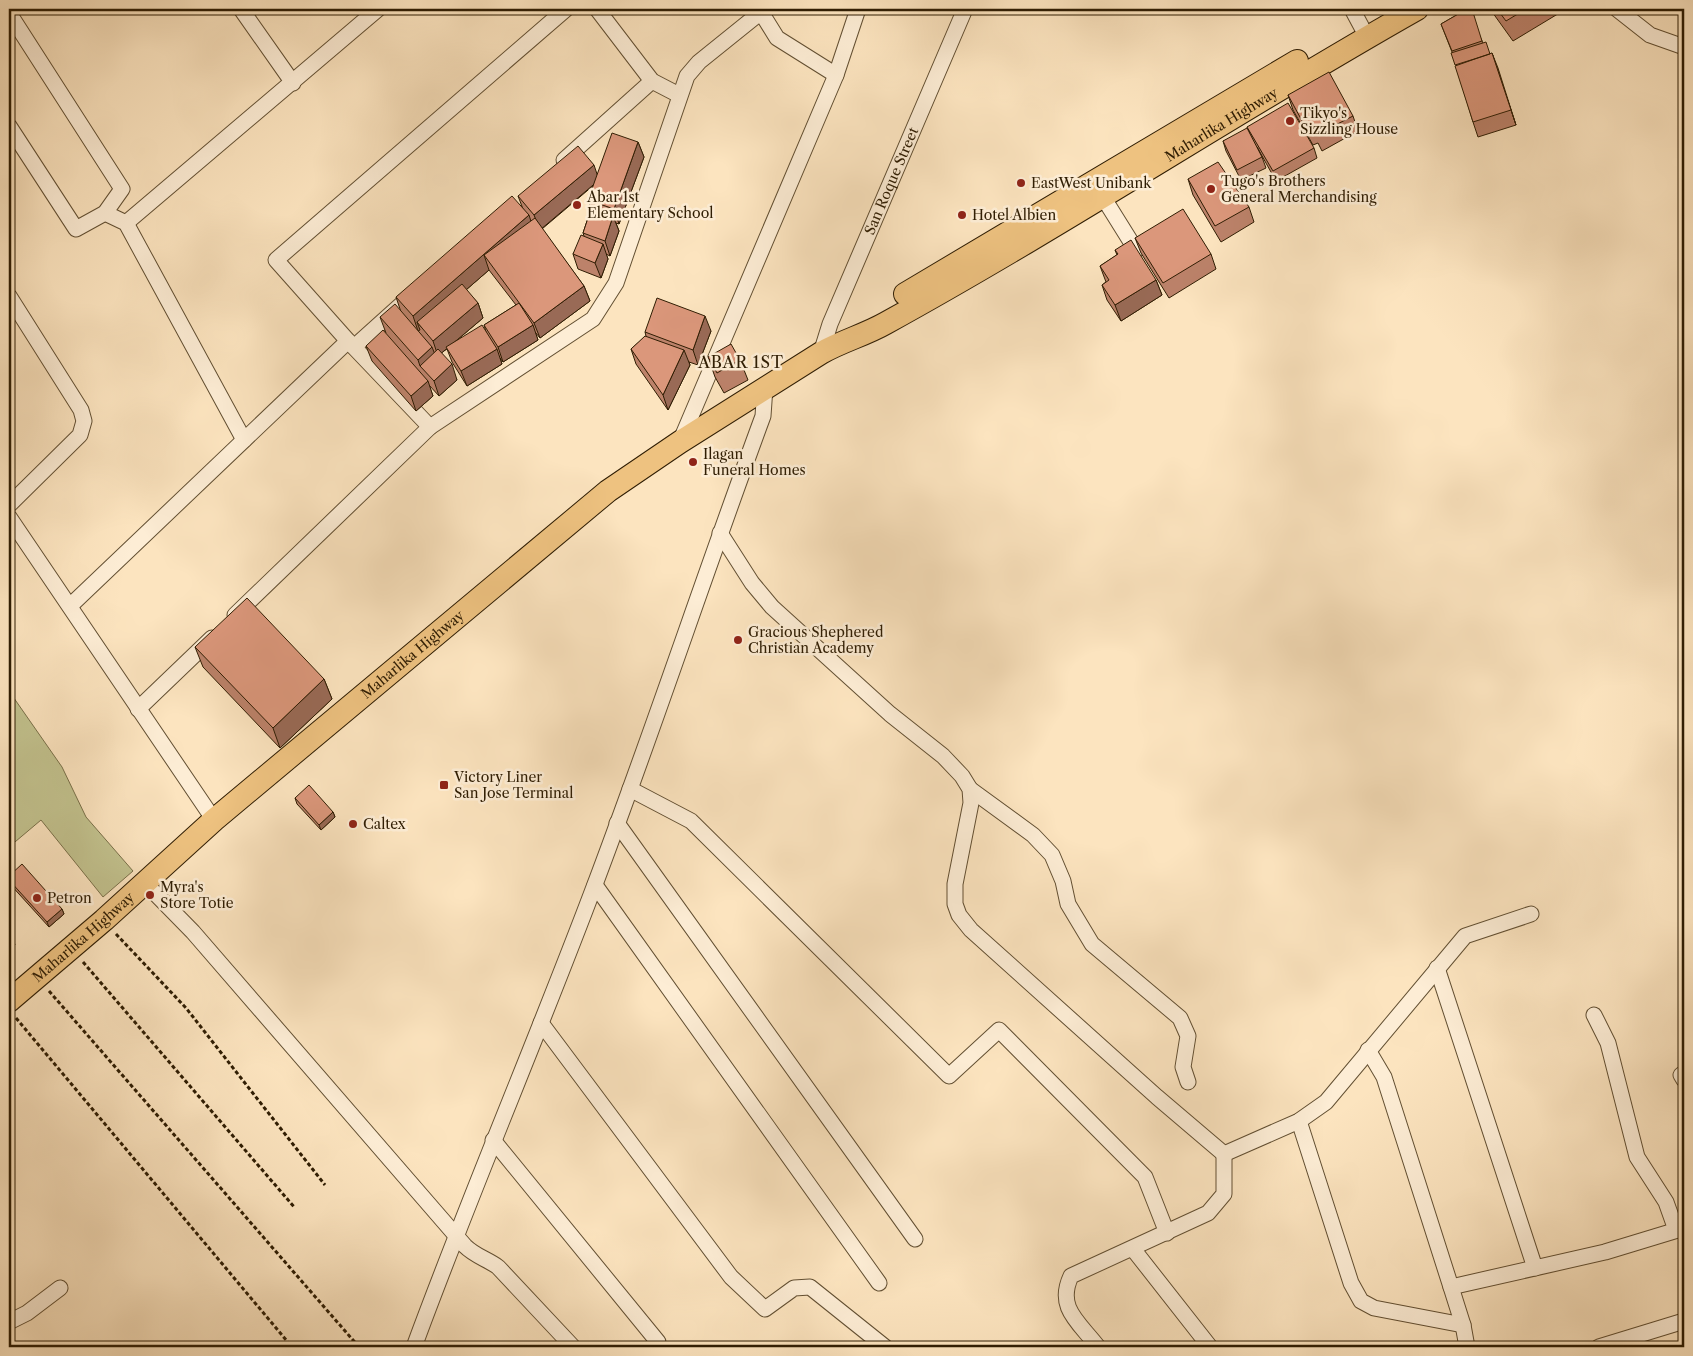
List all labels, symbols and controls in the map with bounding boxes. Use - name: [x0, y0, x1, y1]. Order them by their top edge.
- street label: Maharlika Highway: [1162, 83, 1281, 166]
- place label: Tikyo's Sizzling House: [1300, 104, 1398, 138]
- marker: Tikyo's Sizzling House: [1284, 115, 1296, 127]
- street label: San Roque Street: [860, 124, 922, 237]
- place label: Tugo's Brothers General Merchandising: [1221, 172, 1377, 206]
- place label: EastWest Unibank: [1031, 174, 1152, 192]
- marker: EastWest Unibank: [1015, 177, 1027, 189]
- marker: Tugo's Brothers General Merchandising: [1205, 183, 1217, 195]
- place label: Abar 1st Elementary School: [586, 188, 713, 222]
- marker: Abar 1st Elementary School: [571, 199, 583, 211]
- place label: Hotel Albien: [972, 206, 1056, 224]
- marker: Hotel Albien: [956, 209, 968, 221]
- district label: ABAR 1ST: [697, 352, 784, 372]
- place label: Ilagan Funeral Homes: [703, 445, 806, 479]
- marker: Ilagan Funeral Homes: [687, 456, 699, 468]
- street label: Maharlika Highway: [357, 606, 468, 702]
- place label: Gracious Shephered Christian Academy: [748, 623, 884, 657]
- marker: Gracious Shephered Christian Academy: [732, 634, 744, 646]
- place label: Victory Liner San Jose Terminal: [453, 768, 573, 802]
- marker: Victory Liner San Jose Terminal: [438, 779, 450, 791]
- place label: Caltex: [363, 815, 407, 833]
- marker: Caltex: [347, 818, 359, 830]
- place label: Myra's Store Totie: [160, 878, 234, 912]
- street label: Maharlika Highway: [29, 888, 138, 986]
- place label: Petron: [47, 889, 92, 907]
- marker: Myra's Store Totie: [144, 889, 156, 901]
- marker: Petron: [31, 892, 43, 904]

